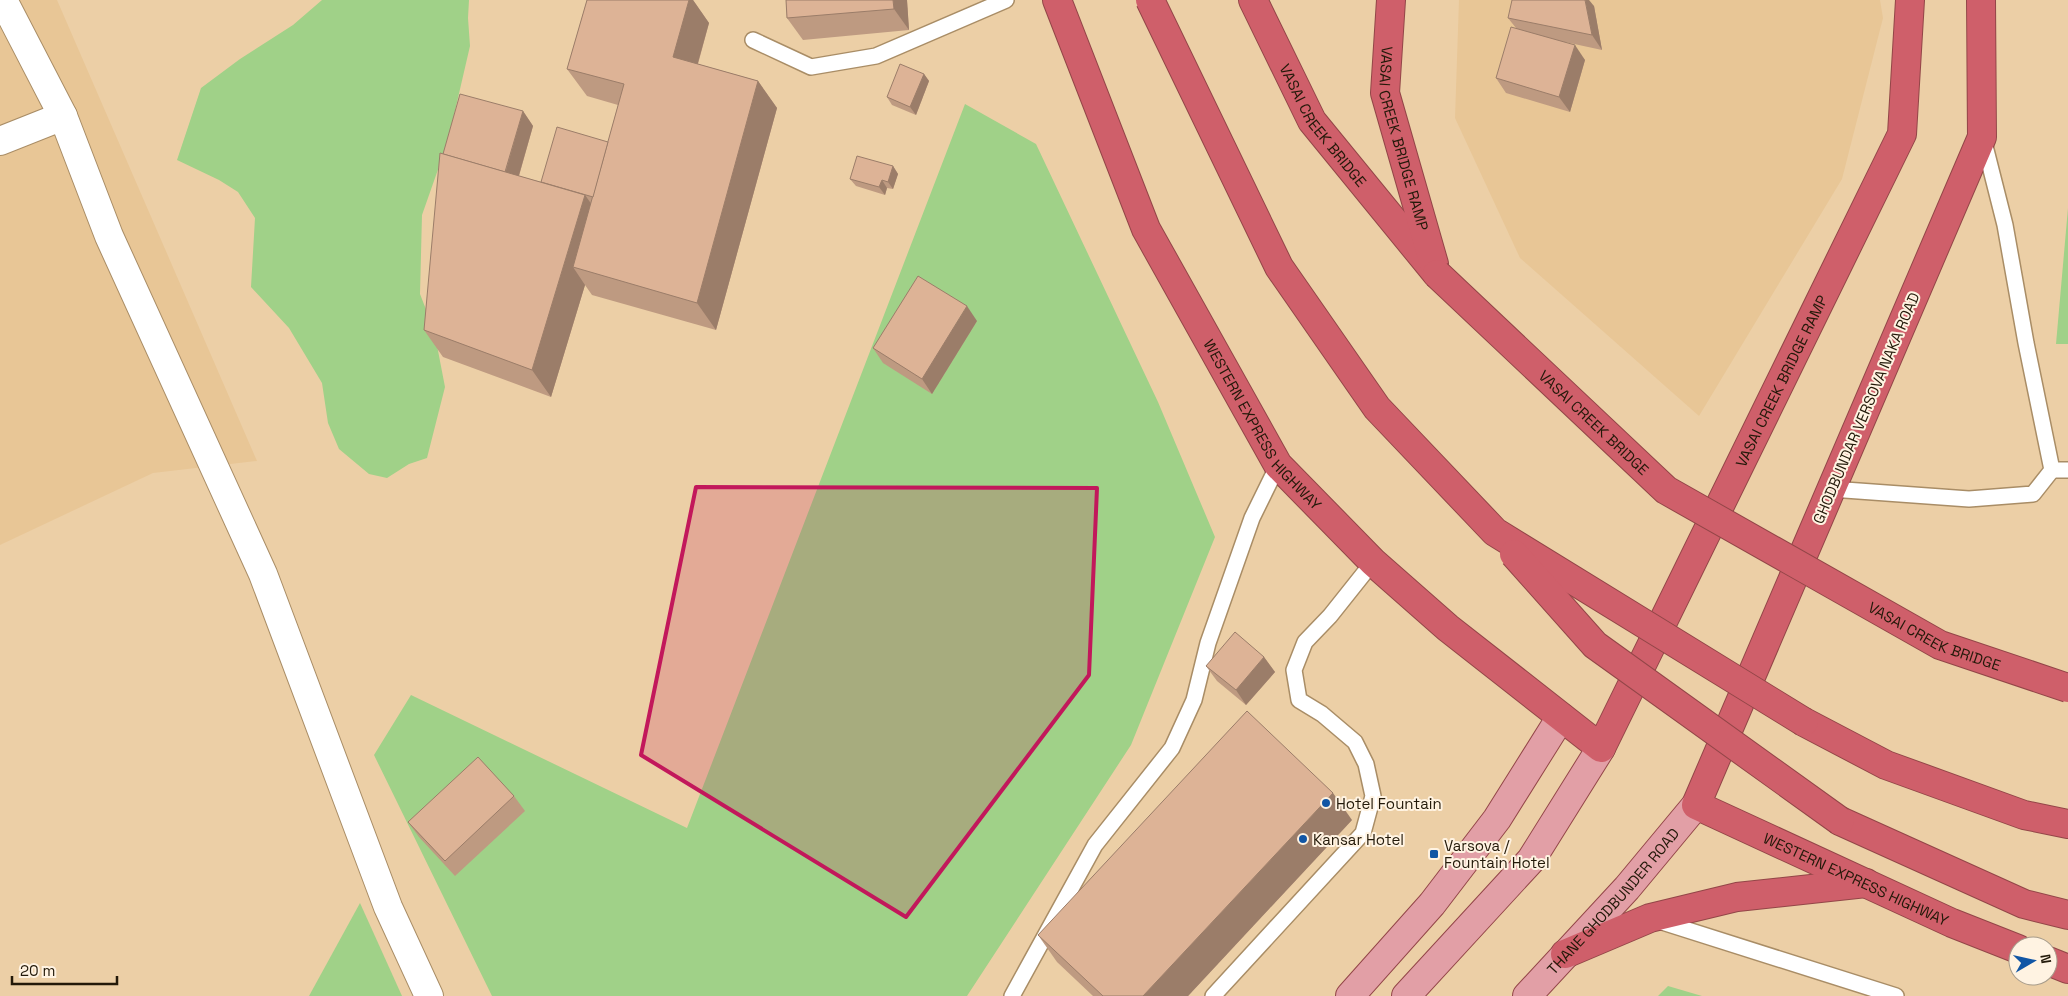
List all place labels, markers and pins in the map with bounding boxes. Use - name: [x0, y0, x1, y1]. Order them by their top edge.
- place label: Hotel Fountain: [1336, 794, 1442, 813]
- marker: Hotel Fountain: [1320, 797, 1332, 809]
- place label: Kansar Hotel: [1313, 830, 1404, 849]
- marker: Kansar Hotel: [1297, 833, 1309, 845]
- place label: Varsova / Fountain Hotel: [1444, 836, 1550, 872]
- marker: Varsova / Fountain Hotel: [1428, 848, 1440, 860]

